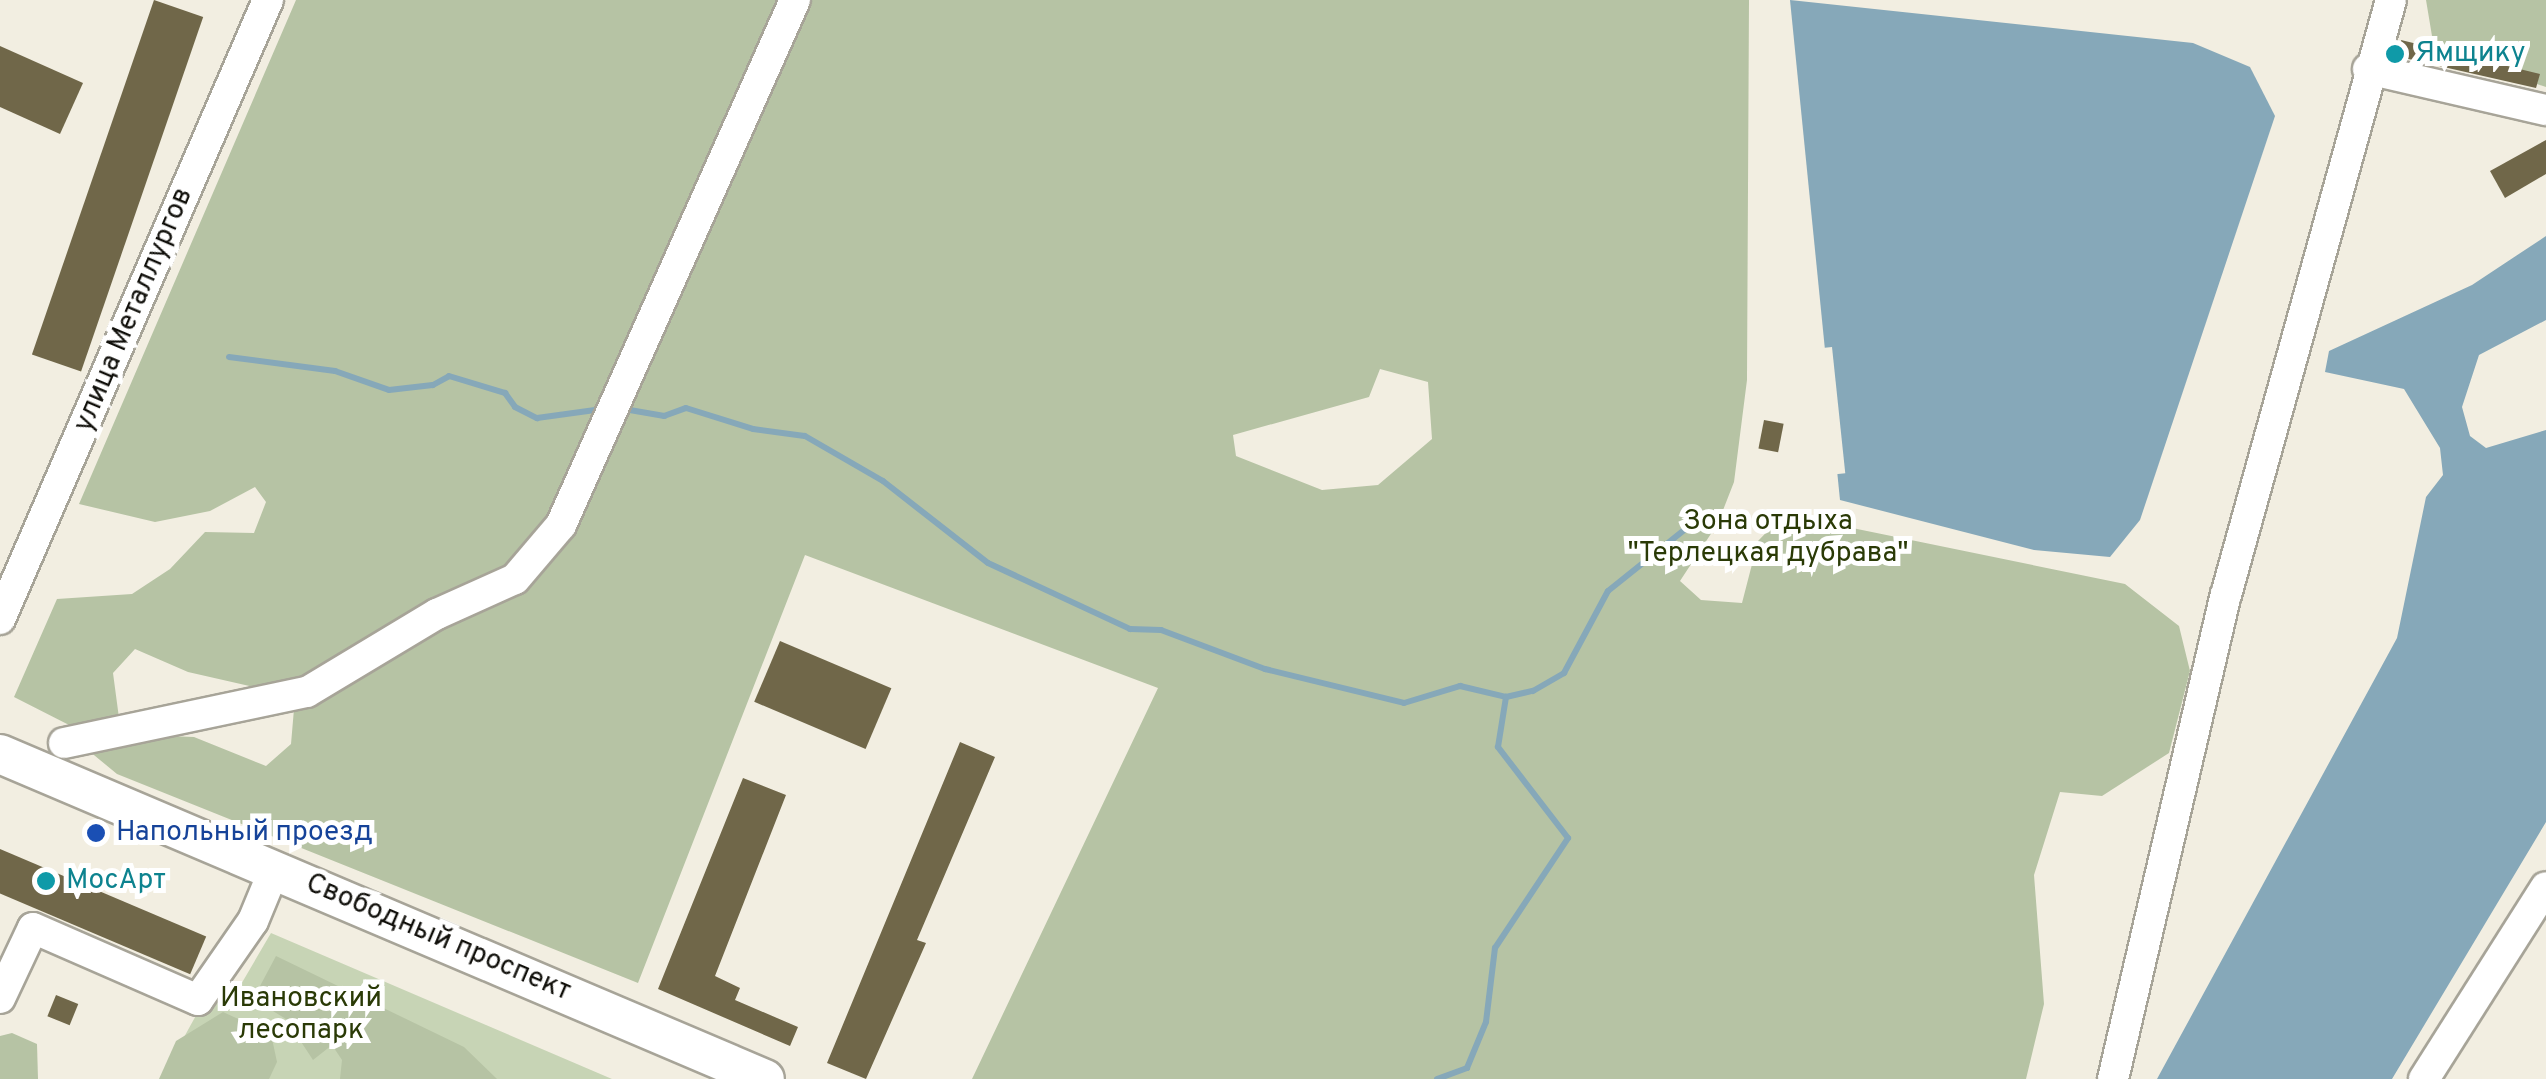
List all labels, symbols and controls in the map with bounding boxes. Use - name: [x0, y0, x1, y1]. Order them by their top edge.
- place label: Ямщику: [2415, 37, 2526, 71]
- marker: Ямщику: [2384, 43, 2406, 65]
- street label: улица Металлургов: [67, 183, 201, 437]
- park label: Зона отдыха "Терлецкая дубрава": [1627, 505, 1909, 571]
- place label: Напольный проезд: [116, 816, 373, 850]
- marker: Напольный проезд: [85, 822, 107, 844]
- place label: МосАрт: [66, 864, 166, 898]
- street label: Свободный проспект: [301, 867, 575, 1009]
- marker: МосАрт: [35, 870, 57, 892]
- park label: Ивановский лесопарк: [220, 982, 382, 1048]

